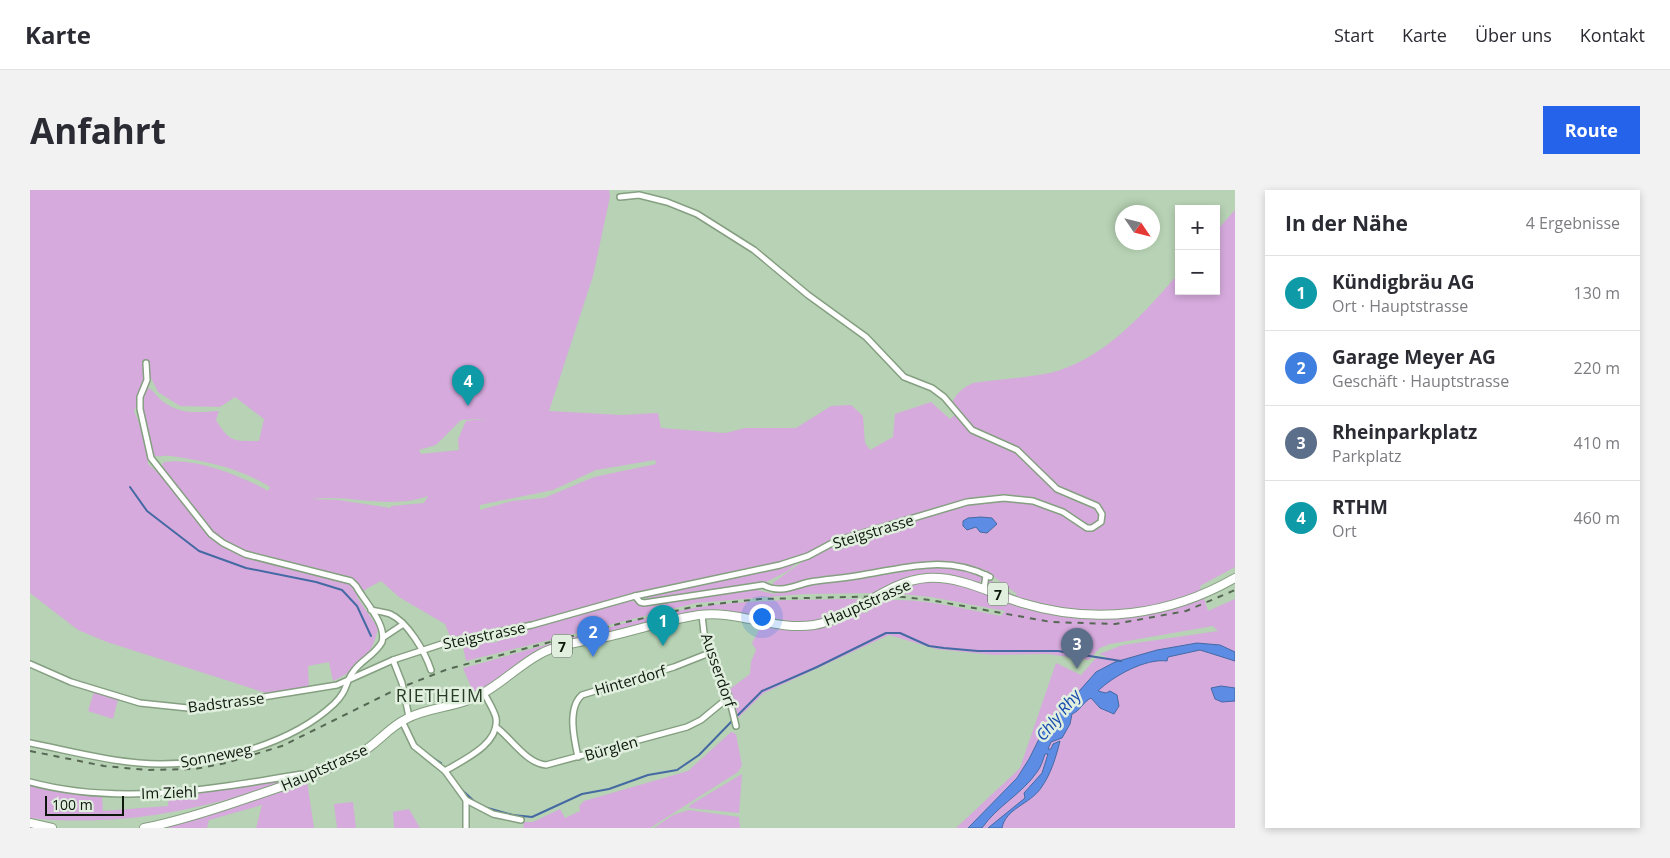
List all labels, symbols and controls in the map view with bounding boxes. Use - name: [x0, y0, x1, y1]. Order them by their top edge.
- text: Karte: [25, 18, 91, 51]
- text: Start: [1334, 23, 1374, 47]
- text: Karte: [1402, 23, 1447, 47]
- text: Über uns: [1475, 23, 1552, 47]
- text: Kontakt: [1580, 23, 1645, 47]
- button: Route: [1543, 106, 1640, 154]
- text: Anfahrt: [30, 107, 166, 154]
- north arrow: [1115, 205, 1160, 250]
- map controls: [1175, 205, 1220, 295]
- button: +: [1175, 205, 1220, 250]
- text: In der Nähe: [1285, 209, 1408, 237]
- text: 4 Ergebnisse: [1526, 212, 1620, 234]
- button: −: [1175, 250, 1220, 295]
- text: Kündigbräu AG: [1332, 269, 1475, 295]
- text: 1: [1296, 282, 1306, 304]
- text: 130 m: [1574, 282, 1620, 304]
- text: Ort · Hauptstrasse: [1332, 295, 1468, 317]
- text: Garage Meyer AG: [1332, 344, 1496, 370]
- text: 2: [1296, 357, 1306, 379]
- text: 220 m: [1574, 357, 1620, 379]
- pin: 4: [452, 365, 484, 406]
- text: Geschäft · Hauptstrasse: [1332, 370, 1509, 392]
- text: Rheinparkplatz: [1332, 419, 1477, 445]
- text: 3: [1296, 432, 1306, 454]
- text: 410 m: [1574, 432, 1620, 454]
- text: Parkplatz: [1332, 445, 1401, 467]
- text: RTHM: [1332, 494, 1388, 520]
- text: 4: [1296, 507, 1306, 529]
- text: 460 m: [1574, 507, 1620, 529]
- street label: Steigstrasse: [830, 509, 916, 553]
- text: Ort: [1332, 520, 1357, 542]
- street label: Hauptstrasse: [821, 574, 913, 630]
- road number: 7: [988, 582, 1008, 606]
- your location: [749, 604, 775, 630]
- pin: 1: [647, 605, 679, 646]
- pin: 2: [577, 616, 609, 657]
- street label: Steigstrasse: [441, 617, 527, 653]
- pin: 3: [1061, 628, 1093, 669]
- street label: Ausserdorf: [697, 630, 741, 711]
- road number: 7: [552, 634, 572, 658]
- street label: Hinterdorf: [592, 660, 669, 700]
- district label: RIETHEIM: [396, 683, 484, 707]
- water label: Chly Rhy: [1031, 684, 1086, 745]
- street label: Badstrasse: [187, 687, 265, 717]
- street label: Bürglen: [582, 731, 640, 765]
- street label: Sonneweg: [179, 738, 253, 772]
- street label: Hauptstrasse: [278, 739, 370, 795]
- street label: Im Ziehl: [141, 781, 197, 803]
- scale bar: [45, 793, 124, 816]
- text: 100 m: [52, 795, 93, 814]

